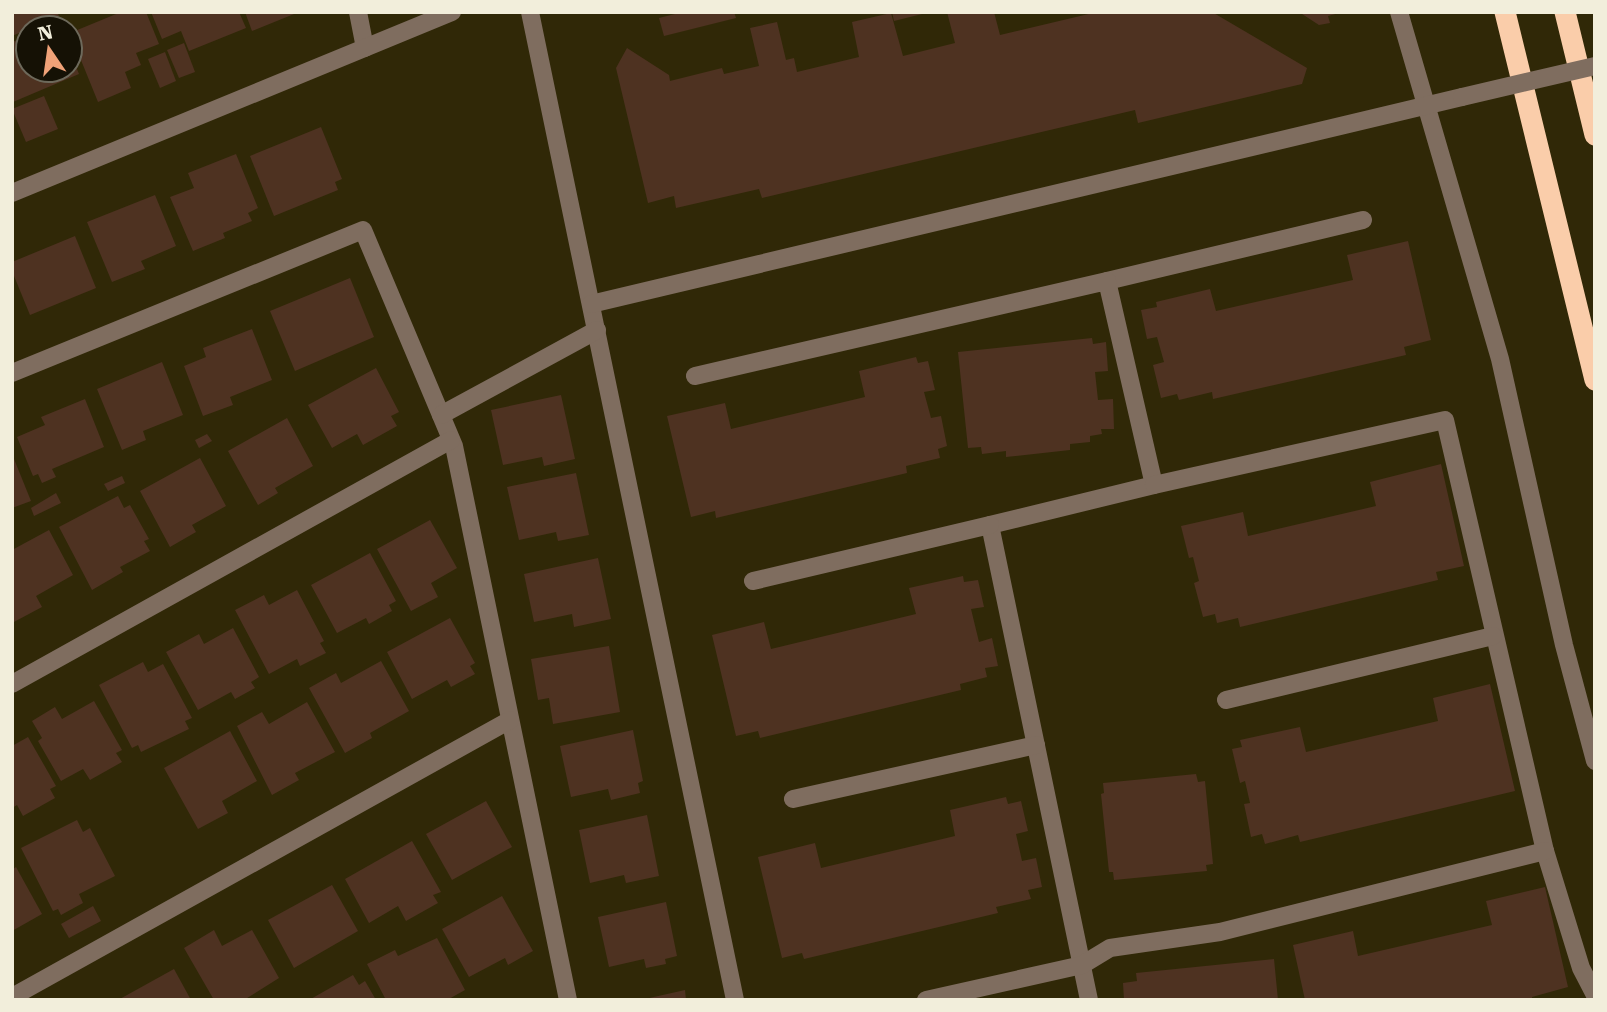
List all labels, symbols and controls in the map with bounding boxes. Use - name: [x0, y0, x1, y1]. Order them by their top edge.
- north arrow: [14, 14, 84, 84]
- text: N: [36, 20, 55, 46]

